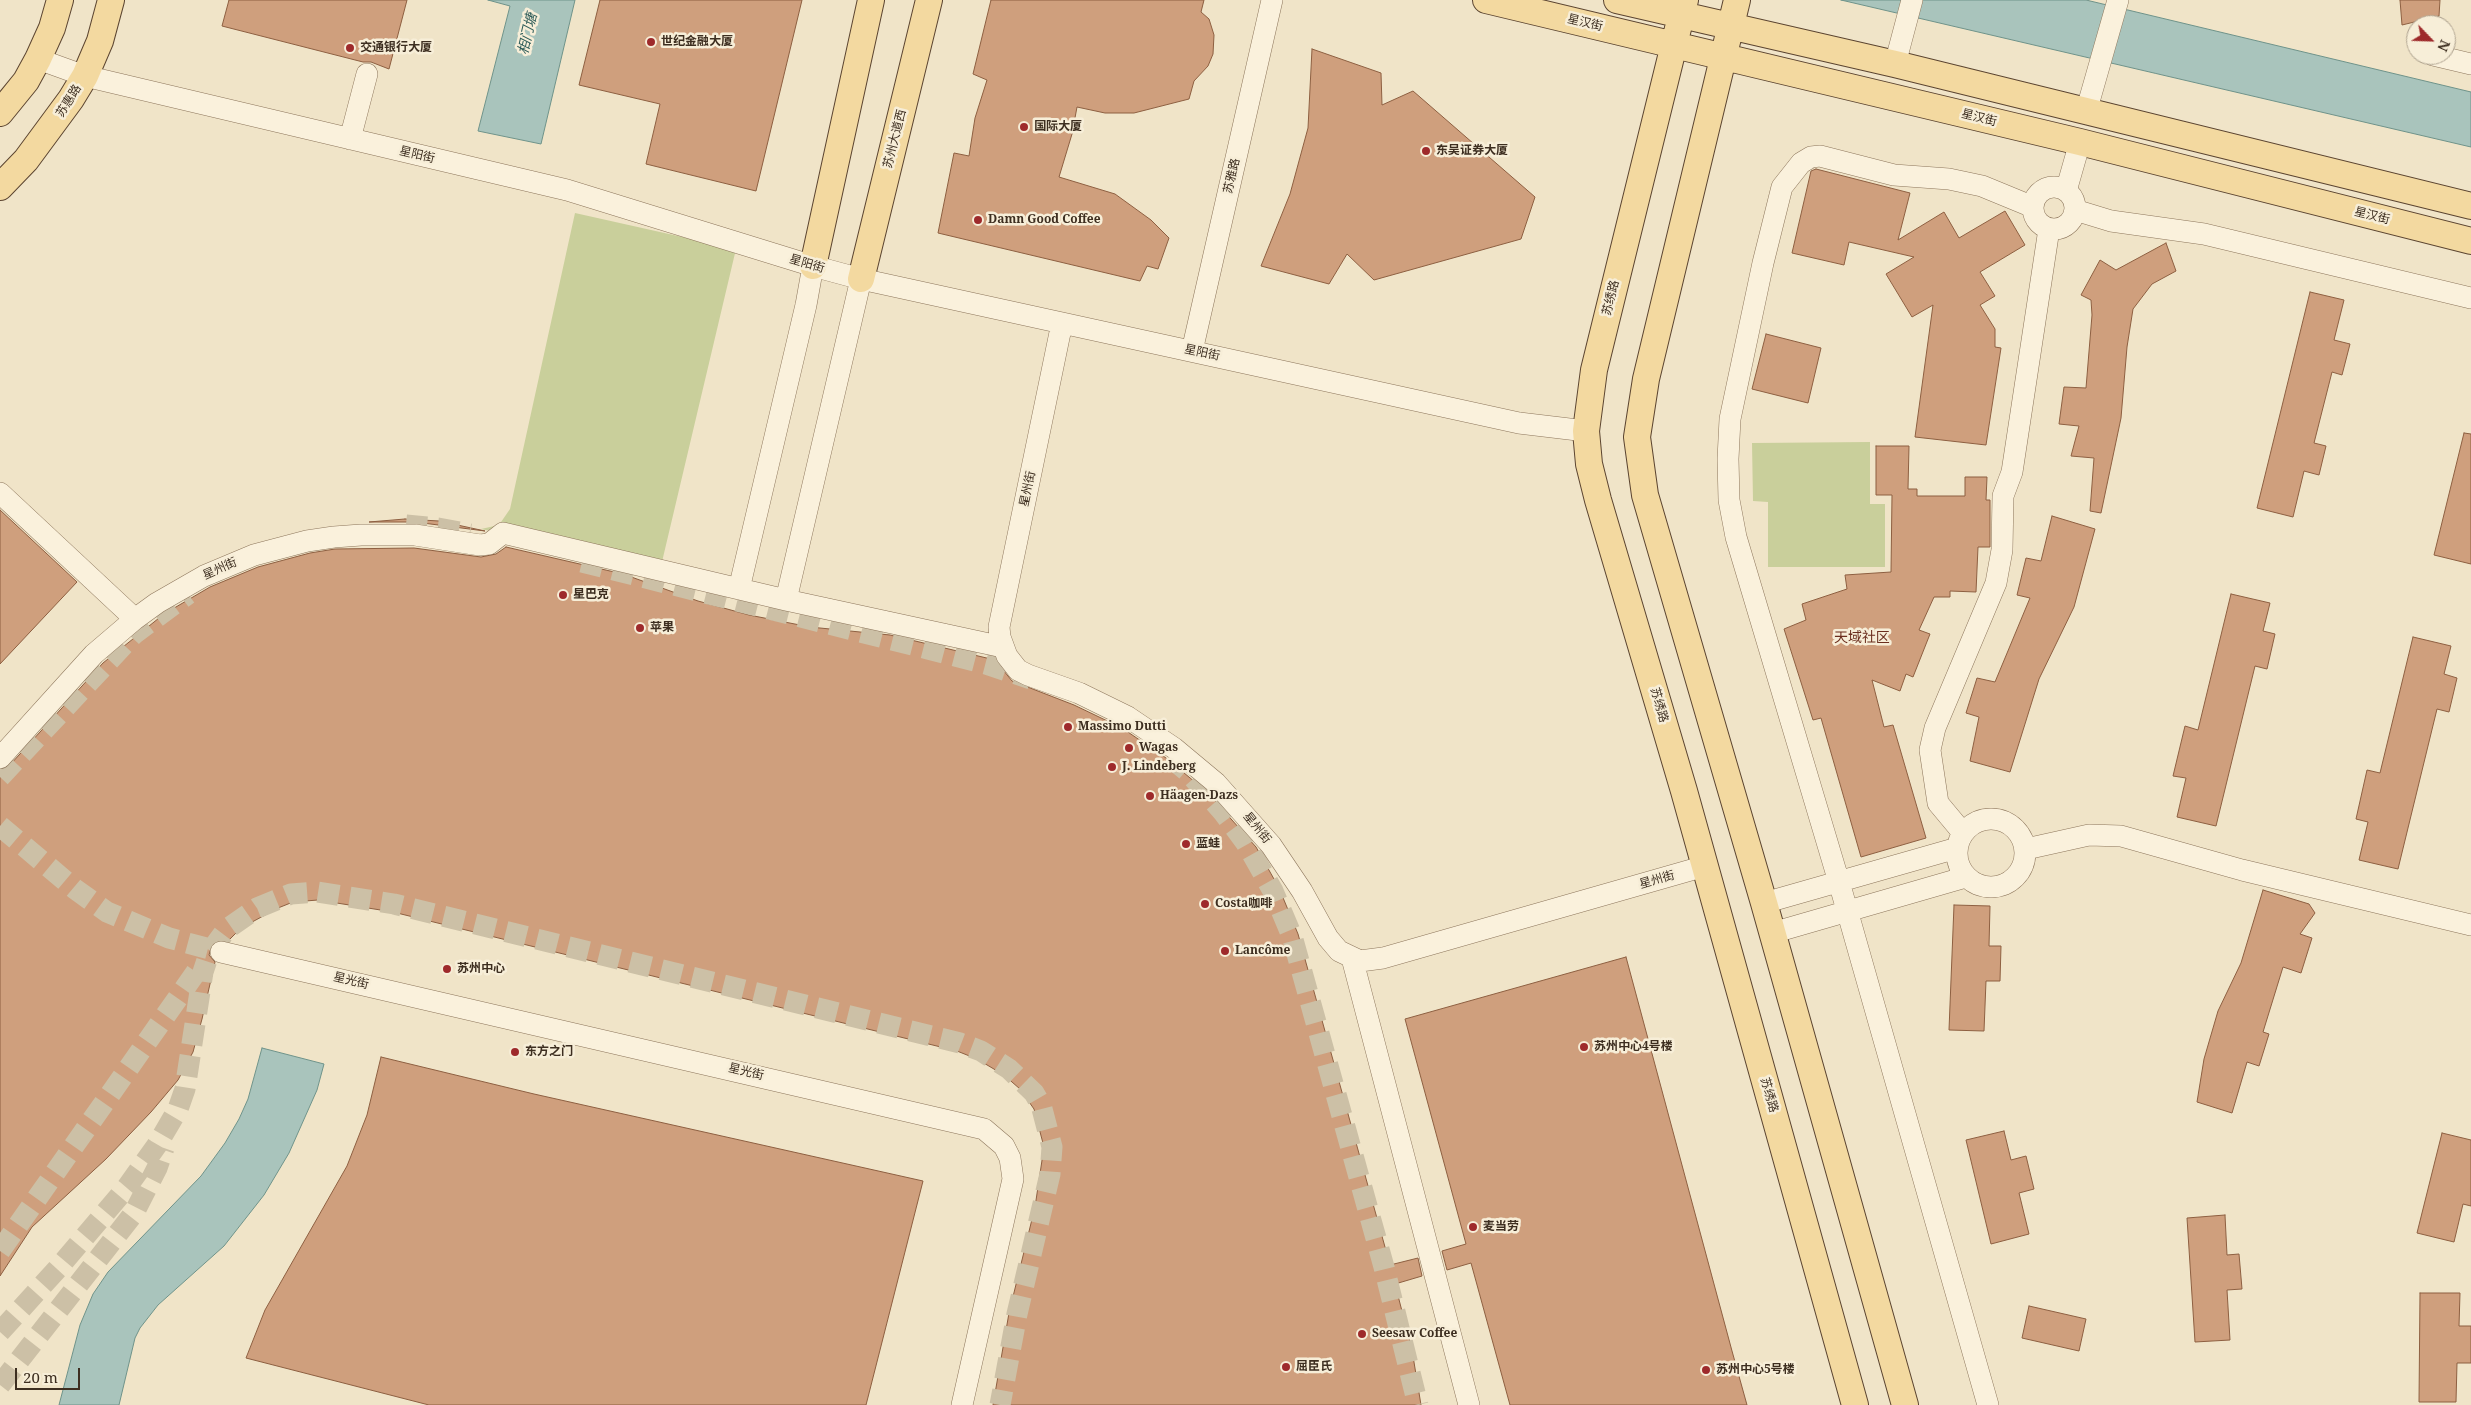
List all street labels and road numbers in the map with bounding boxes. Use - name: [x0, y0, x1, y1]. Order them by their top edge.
- street label: 星汉街: [1566, 12, 1604, 34]
- street label: 苏惠路: [53, 82, 85, 120]
- street label: 星汉街: [1960, 107, 1998, 129]
- street label: 苏州大道西: [881, 108, 909, 170]
- street label: 星阳街: [398, 144, 436, 166]
- street label: 苏雅路: [1221, 157, 1243, 195]
- street label: 星汉街: [2353, 205, 2391, 227]
- street label: 星阳街: [788, 252, 826, 276]
- street label: 苏绣路: [1600, 279, 1622, 317]
- street label: 星阳街: [1183, 342, 1221, 364]
- street label: 星州街: [1017, 470, 1039, 508]
- street label: 星州街: [201, 555, 239, 583]
- street label: 苏绣路: [1647, 686, 1671, 724]
- street label: 星州街: [1240, 809, 1274, 847]
- street label: 星州街: [1638, 868, 1676, 892]
- street label: 星光街: [332, 970, 370, 992]
- street label: 星光街: [727, 1061, 765, 1083]
- street label: 苏绣路: [1757, 1076, 1781, 1114]

